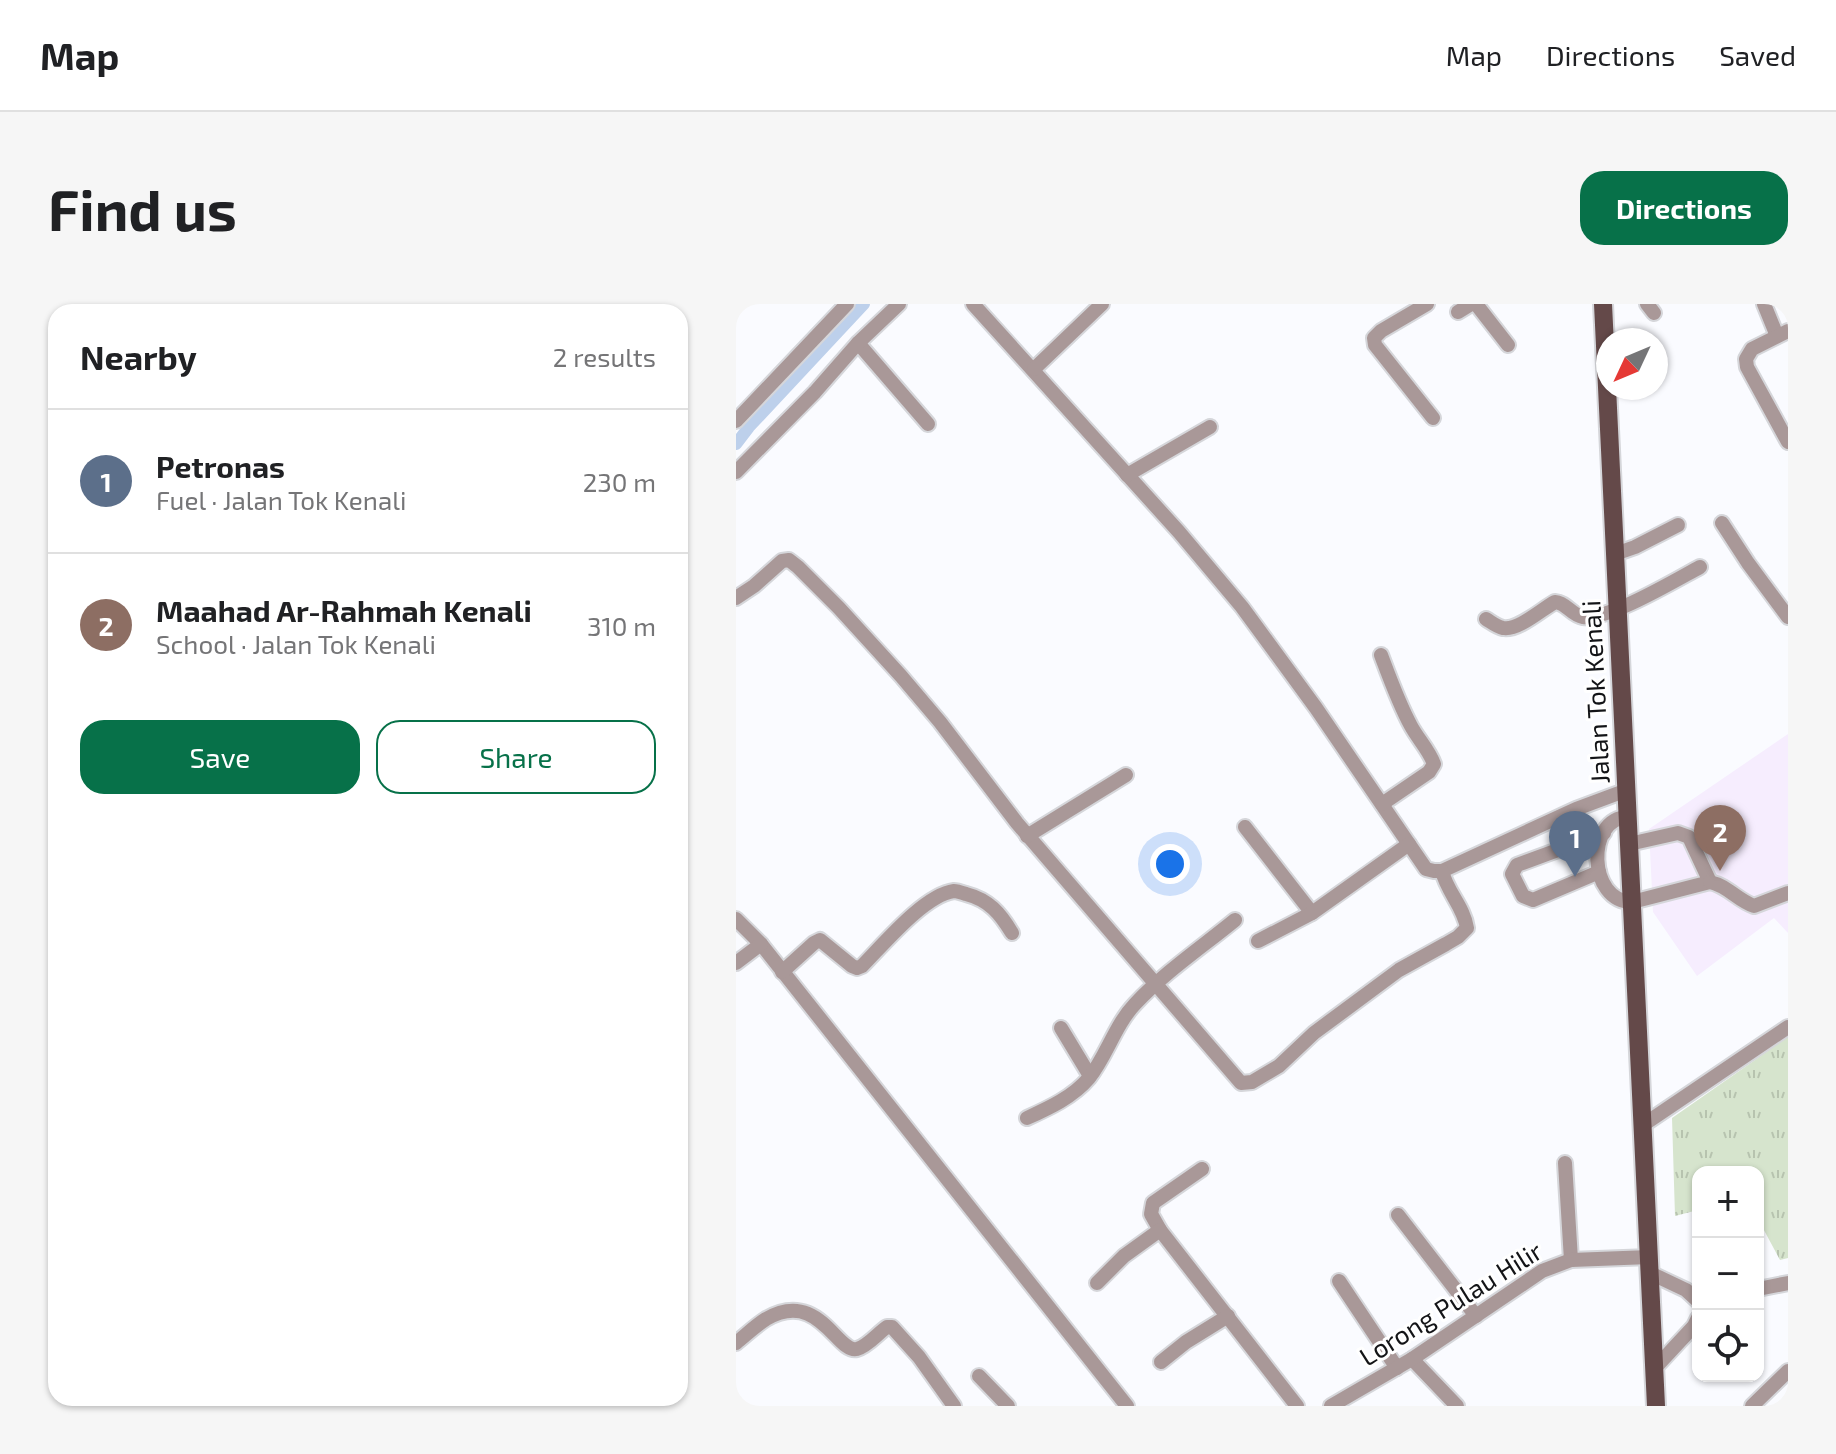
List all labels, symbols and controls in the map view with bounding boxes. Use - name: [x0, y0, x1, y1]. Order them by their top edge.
- text: Map: [40, 32, 119, 78]
- text: Map: [1446, 38, 1502, 72]
- text: Directions: [1546, 38, 1675, 72]
- text: Saved: [1719, 38, 1796, 72]
- button: Directions: [1580, 171, 1788, 245]
- text: Find us: [48, 175, 237, 242]
- north arrow: [1596, 328, 1668, 400]
- text: Nearby: [80, 336, 197, 377]
- text: 2 results: [553, 341, 656, 372]
- text: Petronas: [156, 448, 285, 484]
- text: 1: [100, 466, 112, 497]
- text: 230 m: [583, 466, 656, 497]
- text: Fuel · Jalan Tok Kenali: [156, 484, 406, 515]
- text: Maahad Ar-Rahmah Kenali: [156, 592, 532, 628]
- street label: Jalan Tok Kenali: [1574, 600, 1615, 785]
- text: 2: [98, 610, 114, 641]
- text: 310 m: [587, 610, 656, 641]
- text: School · Jalan Tok Kenali: [156, 628, 436, 659]
- button: Save: [80, 720, 360, 794]
- button: Share: [376, 720, 656, 794]
- pin: 2: [1694, 805, 1746, 871]
- pin: 1: [1549, 811, 1601, 877]
- your location: [1150, 844, 1190, 884]
- map controls: [1692, 1166, 1764, 1382]
- button: +: [1692, 1166, 1764, 1238]
- street label: Lorong Pulau Hilir: [1353, 1234, 1547, 1371]
- button: −: [1692, 1238, 1764, 1310]
- button: locate: [1692, 1310, 1764, 1382]

